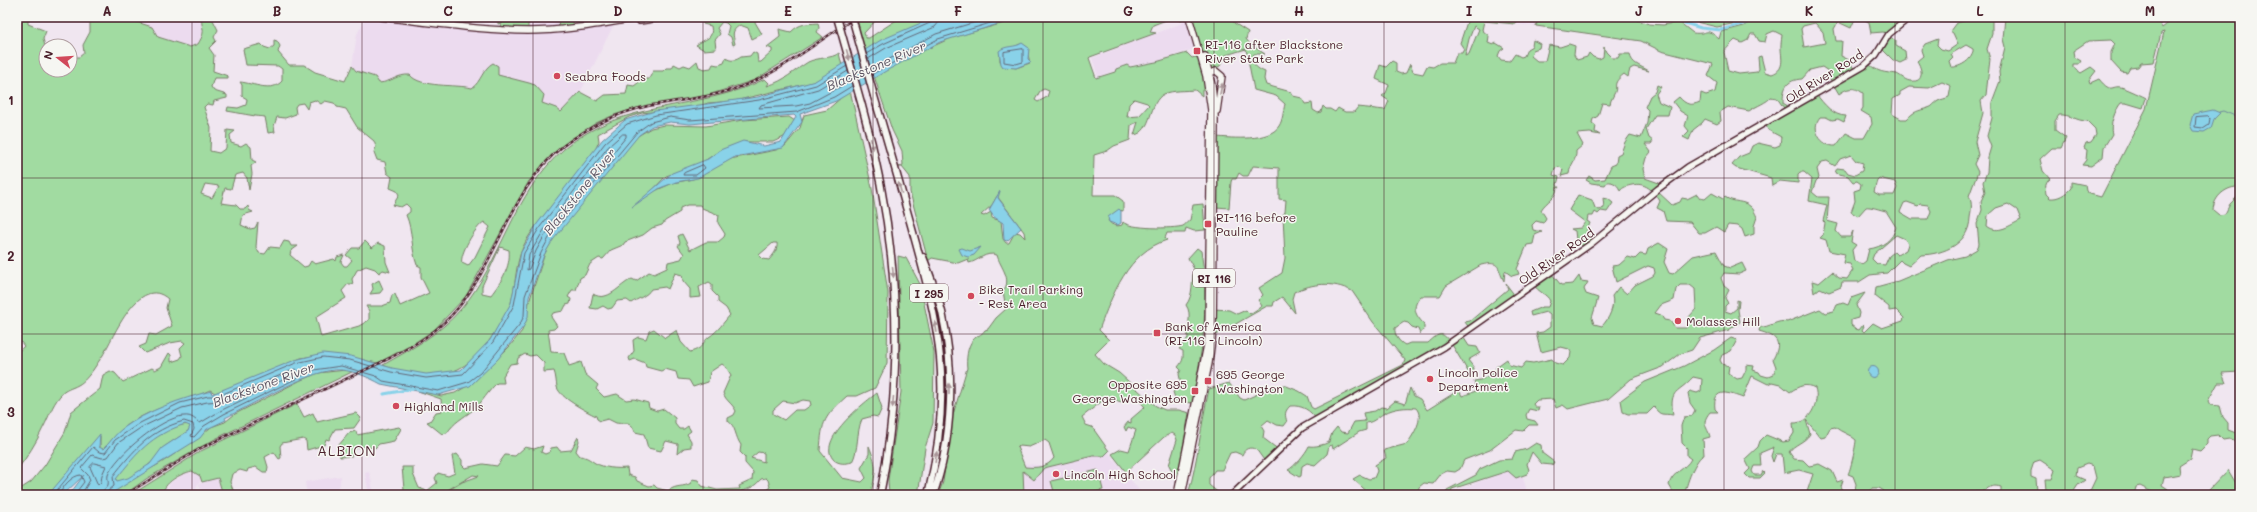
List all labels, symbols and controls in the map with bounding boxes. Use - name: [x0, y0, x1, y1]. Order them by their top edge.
- text: A: [102, 2, 112, 19]
- text: B: [273, 2, 282, 19]
- text: C: [443, 2, 453, 19]
- text: D: [613, 2, 623, 19]
- text: E: [784, 2, 792, 19]
- text: F: [954, 2, 962, 19]
- text: G: [1123, 2, 1133, 19]
- text: H: [1294, 2, 1304, 19]
- text: I: [1466, 2, 1473, 19]
- text: J: [1635, 2, 1643, 19]
- text: K: [1805, 2, 1814, 19]
- text: L: [1976, 2, 1984, 19]
- text: M: [2145, 2, 2155, 19]
- water label: Blackstone River: [823, 36, 929, 94]
- place label: RI-116 after Blackstone River State Park: [1205, 36, 1343, 66]
- north arrow: [38, 38, 78, 78]
- street label: Old River Road: [1782, 45, 1866, 106]
- marker: RI-116 after Blackstone River State Park: [1192, 46, 1202, 56]
- one-way arrow: [845, 48, 851, 61]
- text: N: [40, 49, 56, 61]
- place label: Seabra Foods: [565, 68, 646, 84]
- marker: Seabra Foods: [552, 71, 562, 81]
- one-way arrow: [1218, 83, 1224, 95]
- text: 1: [8, 91, 14, 108]
- one-way arrow: [869, 138, 875, 150]
- water label: Blackstone River: [539, 144, 620, 238]
- one-way arrow: [897, 182, 903, 194]
- place label: RI-116 before Pauline: [1216, 209, 1296, 239]
- marker: RI-116 before Pauline: [1203, 219, 1213, 229]
- street label: Old River Road: [1515, 224, 1597, 288]
- text: 2: [7, 247, 15, 264]
- one-way arrow: [890, 266, 897, 278]
- road number: RI 116: [1193, 269, 1235, 287]
- place label: Bike Trail Parking - Rest Area: [979, 281, 1083, 311]
- road number: I 295: [910, 284, 948, 302]
- marker: Bike Trail Parking - Rest Area: [966, 291, 976, 301]
- place label: Molasses Hill: [1686, 313, 1760, 329]
- marker: Molasses Hill: [1673, 316, 1683, 326]
- place label: Bank of America (RI-116 - Lincoln): [1165, 318, 1262, 348]
- one-way arrow: [933, 321, 939, 333]
- marker: Bank of America (RI-116 - Lincoln): [1152, 328, 1162, 338]
- water label: Blackstone River: [210, 358, 317, 410]
- place label: Lincoln Police Department: [1438, 364, 1518, 394]
- place label: 695 George Washington: [1216, 366, 1285, 396]
- marker: Lincoln Police Department: [1425, 374, 1435, 384]
- place label: Opposite 695 George Washington: [1072, 376, 1187, 406]
- marker: 695 George Washington: [1203, 376, 1213, 386]
- one-way arrow: [946, 382, 952, 395]
- marker: Opposite 695 George Washington: [1190, 386, 1200, 396]
- one-way arrow: [889, 396, 896, 408]
- place label: Highland Mills: [404, 398, 484, 414]
- marker: Highland Mills: [391, 401, 401, 411]
- text: 3: [7, 403, 15, 420]
- district label: ALBION: [317, 441, 377, 460]
- one-way arrow: [933, 451, 939, 463]
- place label: Lincoln High School: [1064, 466, 1176, 482]
- marker: Lincoln High School: [1051, 469, 1061, 479]

